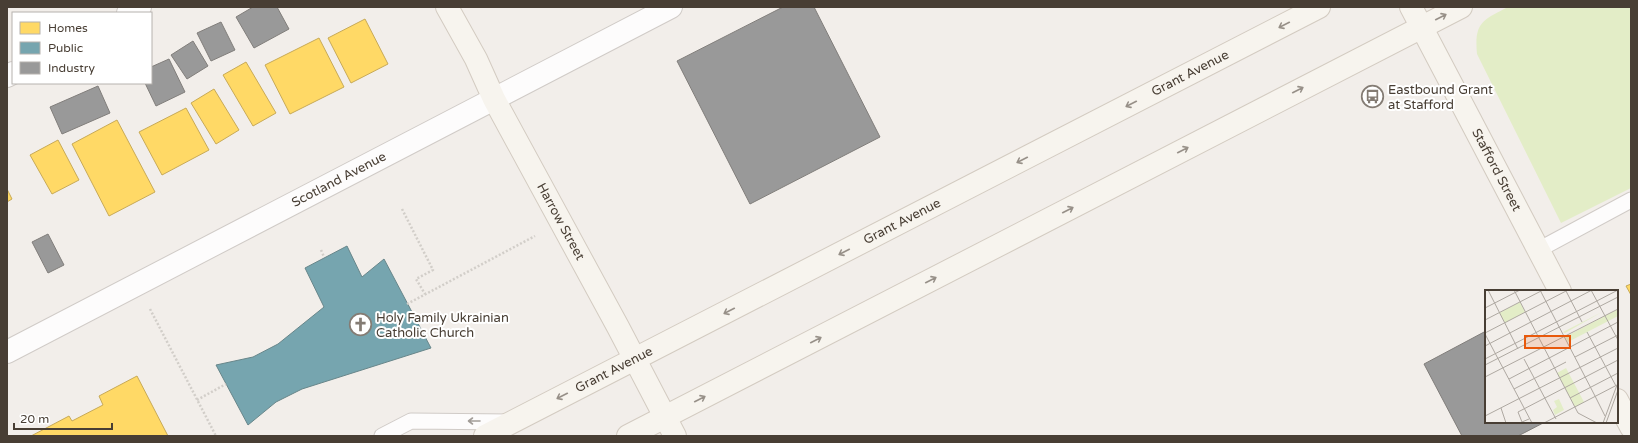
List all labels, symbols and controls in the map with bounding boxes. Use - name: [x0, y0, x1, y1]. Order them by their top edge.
- legend: [12, 12, 152, 84]
- one-way arrow: [1435, 13, 1447, 20]
- text: Homes: [48, 21, 88, 35]
- one-way arrow: [1278, 22, 1290, 29]
- text: Public: [48, 41, 83, 55]
- street label: Grant Avenue: [1149, 47, 1232, 100]
- text: Industry: [48, 61, 95, 75]
- place label: Eastbound Grant at Stafford: [1388, 82, 1493, 113]
- bus stop icon: Eastbound Grant at Stafford: [1359, 84, 1385, 110]
- one-way arrow: [1292, 86, 1304, 94]
- one-way arrow: [1125, 100, 1137, 108]
- street label: Stafford Street: [1468, 126, 1525, 214]
- one-way arrow: [1177, 146, 1189, 153]
- street label: Scotland Avenue: [289, 148, 389, 211]
- one-way arrow: [1016, 157, 1028, 164]
- street label: Harrow Street: [533, 180, 588, 263]
- street label: Grant Avenue: [861, 195, 943, 248]
- one-way arrow: [1061, 206, 1073, 213]
- one-way arrow: [839, 248, 851, 256]
- one-way arrow: [925, 276, 937, 284]
- inset map: [1485, 290, 1618, 423]
- one-way arrow: [723, 308, 735, 316]
- place label: Holy Family Ukrainian Catholic Church: [376, 310, 509, 341]
- church icon: Holy Family Ukrainian Catholic Church: [347, 312, 373, 338]
- one-way arrow: [809, 336, 821, 343]
- street label: Grant Avenue: [573, 343, 655, 396]
- one-way arrow: [557, 393, 569, 400]
- one-way arrow: [694, 395, 706, 403]
- scale bar: [14, 405, 112, 431]
- text: 20 m: [20, 412, 49, 426]
- one-way arrow: [468, 417, 481, 425]

